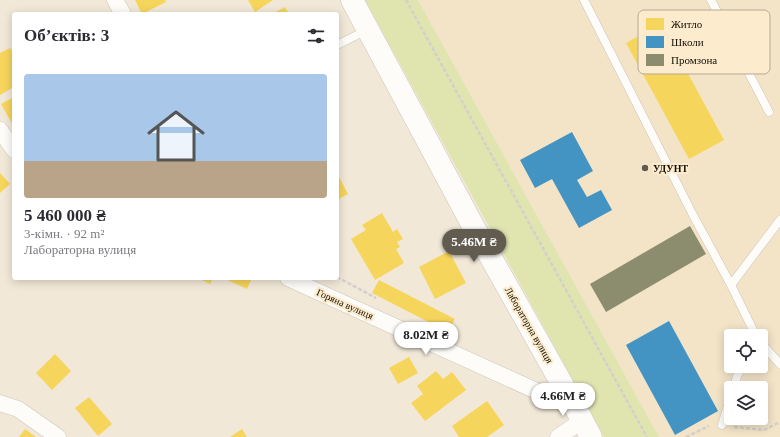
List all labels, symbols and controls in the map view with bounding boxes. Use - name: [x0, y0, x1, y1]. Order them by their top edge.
- legend: [638, 10, 770, 74]
- text: Житло: [671, 18, 703, 30]
- icon: filters: [305, 25, 327, 47]
- text: Об’єктів: 3: [24, 26, 109, 45]
- text: Школи: [671, 36, 704, 48]
- text: Промзона: [671, 54, 717, 66]
- icon: home: [140, 100, 212, 172]
- marker: УДУНТ: [640, 163, 650, 173]
- place label: УДУНТ: [653, 163, 688, 174]
- text: 5 460 000 ₴: [24, 206, 106, 225]
- text: 3-кімн. · 92 m²: [24, 226, 104, 241]
- pin: 5.46M ₴: [437, 229, 511, 263]
- text: 5.46M ₴: [451, 234, 497, 249]
- text: Лабораторна вулиця: [24, 242, 136, 257]
- street label: Лабораторна вулиця: [503, 285, 556, 365]
- street label: Горяна вулиця: [315, 287, 375, 322]
- pin: 8.02M ₴: [389, 322, 463, 356]
- text: 8.02M ₴: [403, 327, 449, 342]
- map controls: [724, 329, 768, 425]
- button: locate: [724, 329, 768, 373]
- button: layers: [724, 381, 768, 425]
- pin: 4.66M ₴: [526, 383, 600, 417]
- text: 4.66M ₴: [540, 388, 586, 403]

